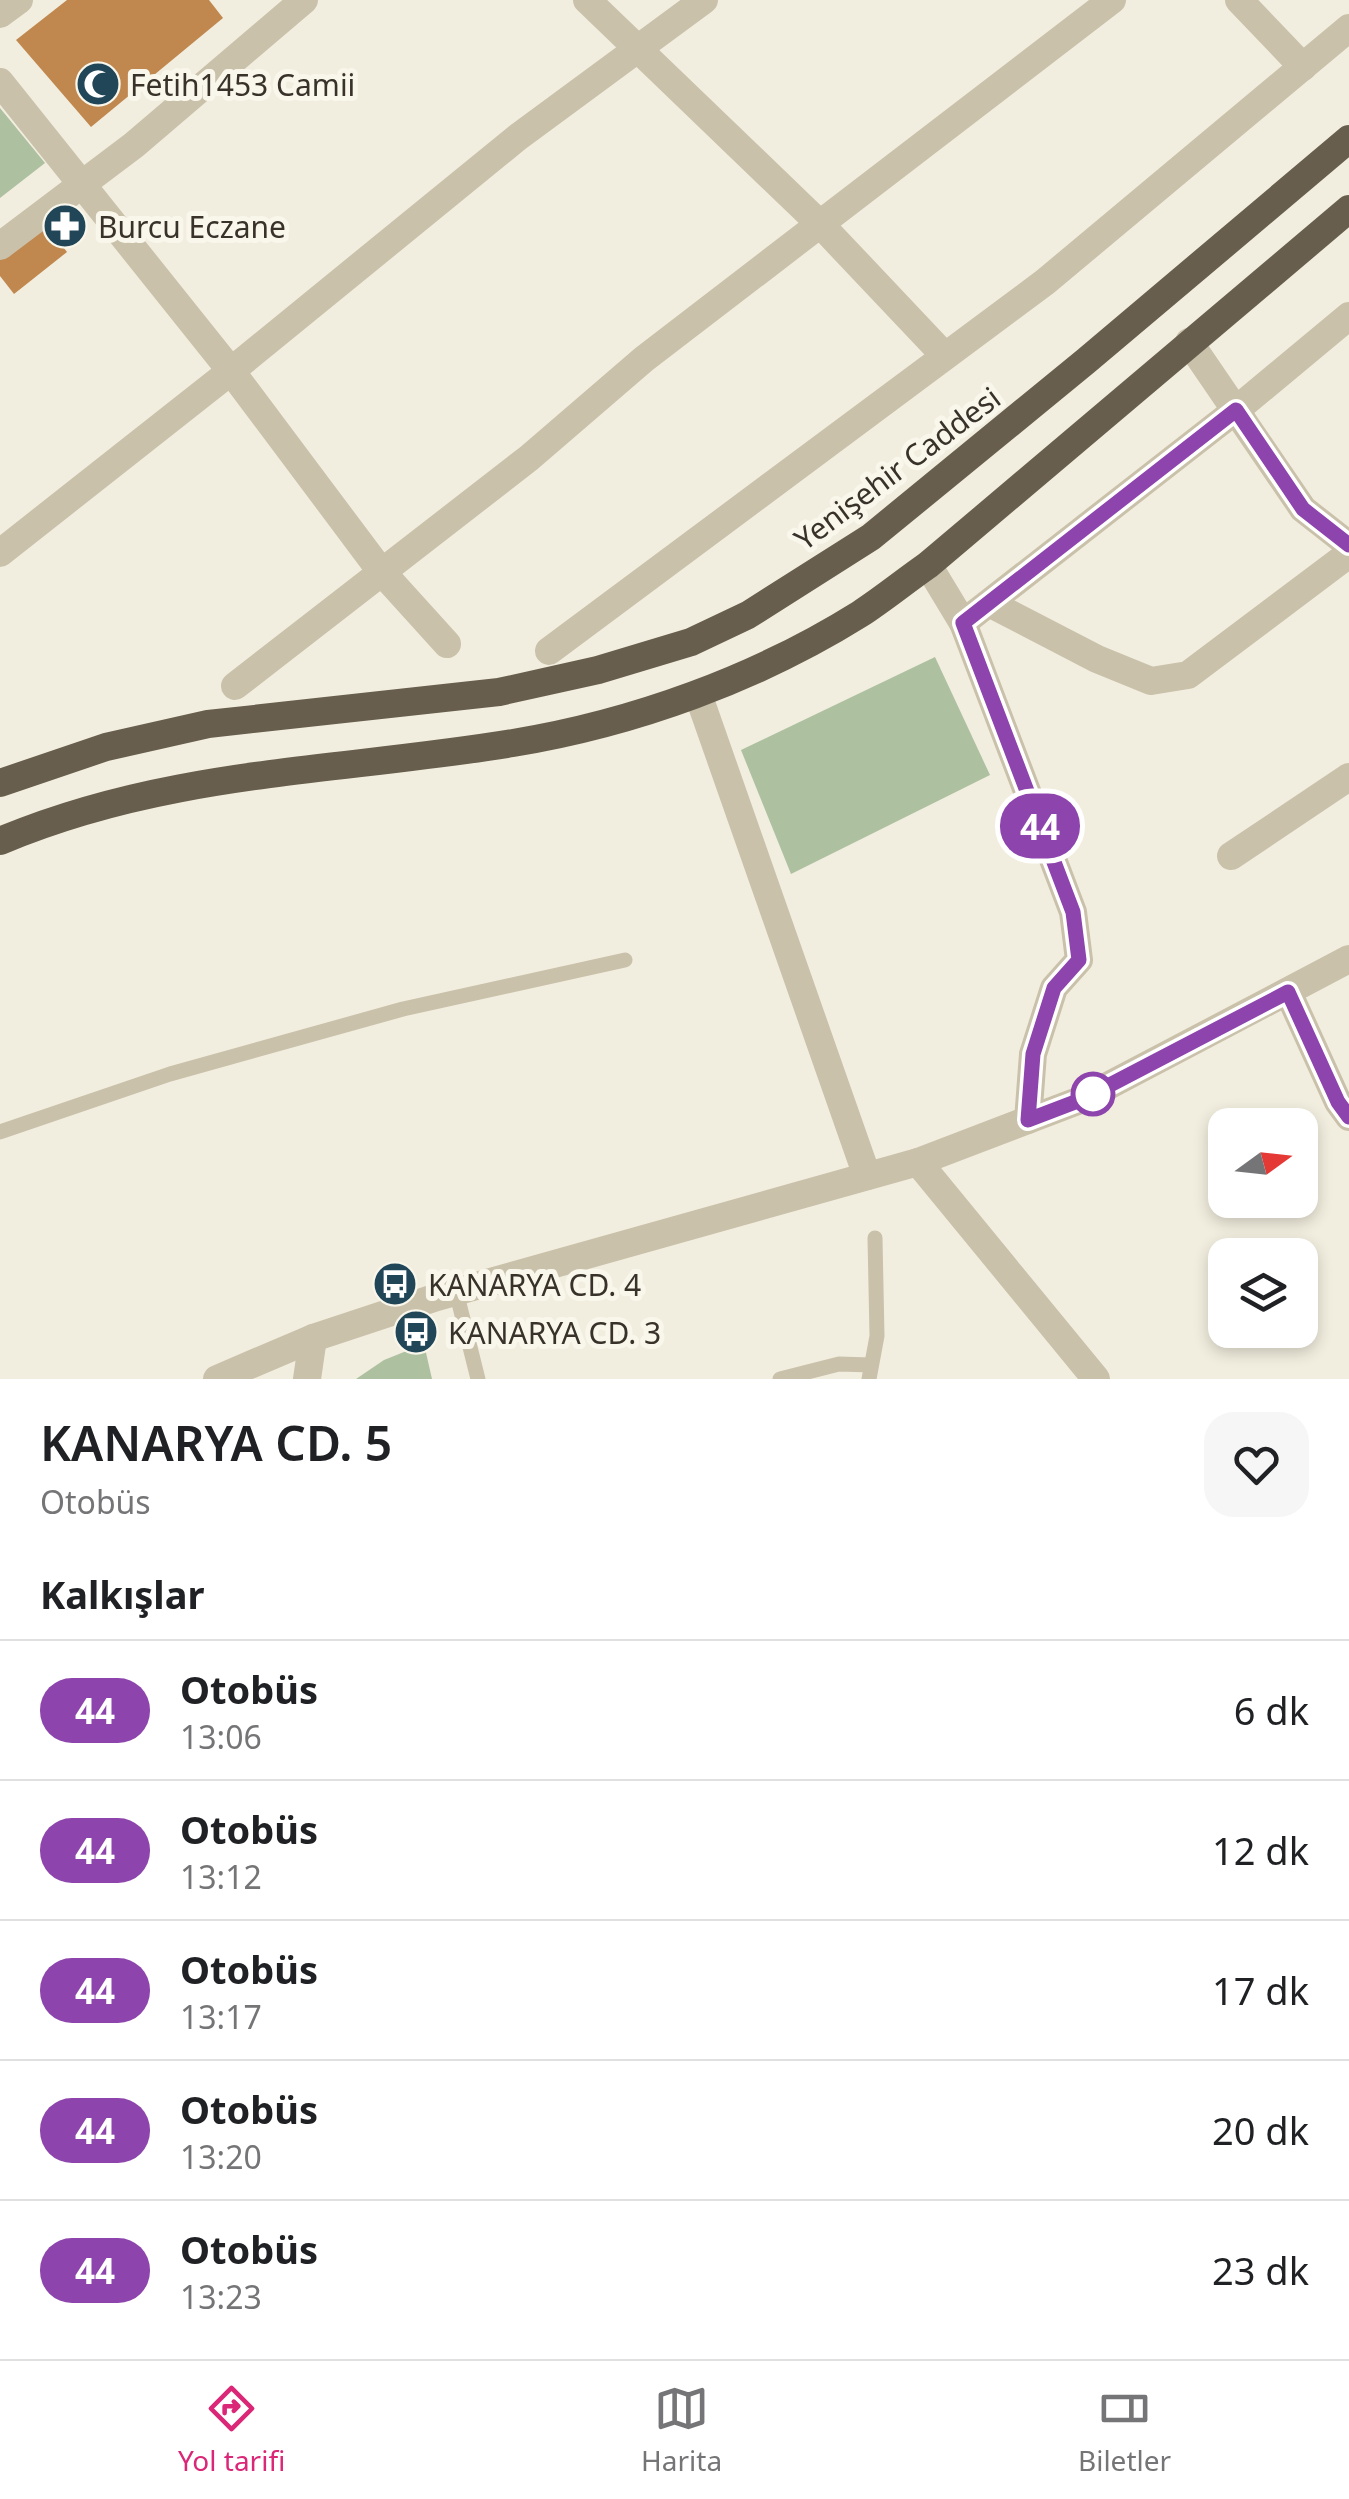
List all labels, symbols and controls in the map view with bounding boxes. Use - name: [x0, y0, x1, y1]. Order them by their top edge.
- mosque icon: Fetih1453 Camii: [75, 61, 121, 107]
- place label: Fetih1453 Camii: [130, 64, 355, 105]
- pharmacy icon: Burcu Eczane: [42, 203, 88, 249]
- place label: Burcu Eczane: [98, 206, 286, 247]
- street label: Yenişehir Caddesi: [786, 377, 1008, 559]
- line badge: 44: [995, 794, 1085, 858]
- text: 44: [1020, 803, 1060, 850]
- unlabelled marker: [1072, 1073, 1114, 1115]
- north arrow: [1208, 1108, 1318, 1218]
- map controls: [1208, 1108, 1318, 1348]
- button: layers: [1208, 1238, 1318, 1348]
- bus stop icon: KANARYA CD. 4: [372, 1261, 418, 1307]
- place label: KANARYA CD. 4: [428, 1264, 641, 1305]
- bus stop icon: KANARYA CD. 3: [393, 1309, 439, 1355]
- place label: KANARYA CD. 3: [448, 1312, 661, 1353]
- text: KANARYA CD. 5: [40, 1410, 392, 1475]
- button: heart: [1204, 1412, 1309, 1517]
- text: Otobüs: [40, 1480, 151, 1523]
- text: Kalkışlar: [40, 1568, 204, 1620]
- text: Otobüs: [180, 1663, 318, 1715]
- text: 6 dk: [1234, 1684, 1309, 1736]
- text: 44: [75, 1687, 115, 1734]
- text: 13:06: [180, 1715, 262, 1758]
- text: Otobüs: [180, 1803, 318, 1855]
- text: 12 dk: [1212, 1824, 1309, 1876]
- text: 44: [75, 1827, 115, 1874]
- text: 13:12: [180, 1855, 262, 1898]
- text: Otobüs: [180, 1943, 318, 1995]
- text: 17 dk: [1212, 1964, 1309, 2016]
- text: 44: [75, 1967, 115, 2014]
- text: 13:17: [180, 1995, 262, 2038]
- text: Otobüs: [180, 2083, 318, 2135]
- text: 20 dk: [1212, 2104, 1309, 2156]
- text: 44: [75, 2107, 115, 2154]
- text: 13:20: [180, 2135, 262, 2178]
- text: Otobüs: [180, 2223, 318, 2275]
- text: 23 dk: [1212, 2244, 1309, 2296]
- text: 44: [75, 2247, 115, 2294]
- text: 13:23: [180, 2275, 262, 2318]
- tab: Yol tarifi: [178, 2381, 285, 2479]
- tab: Harita: [641, 2381, 722, 2479]
- tab: Biletler: [1078, 2381, 1171, 2479]

